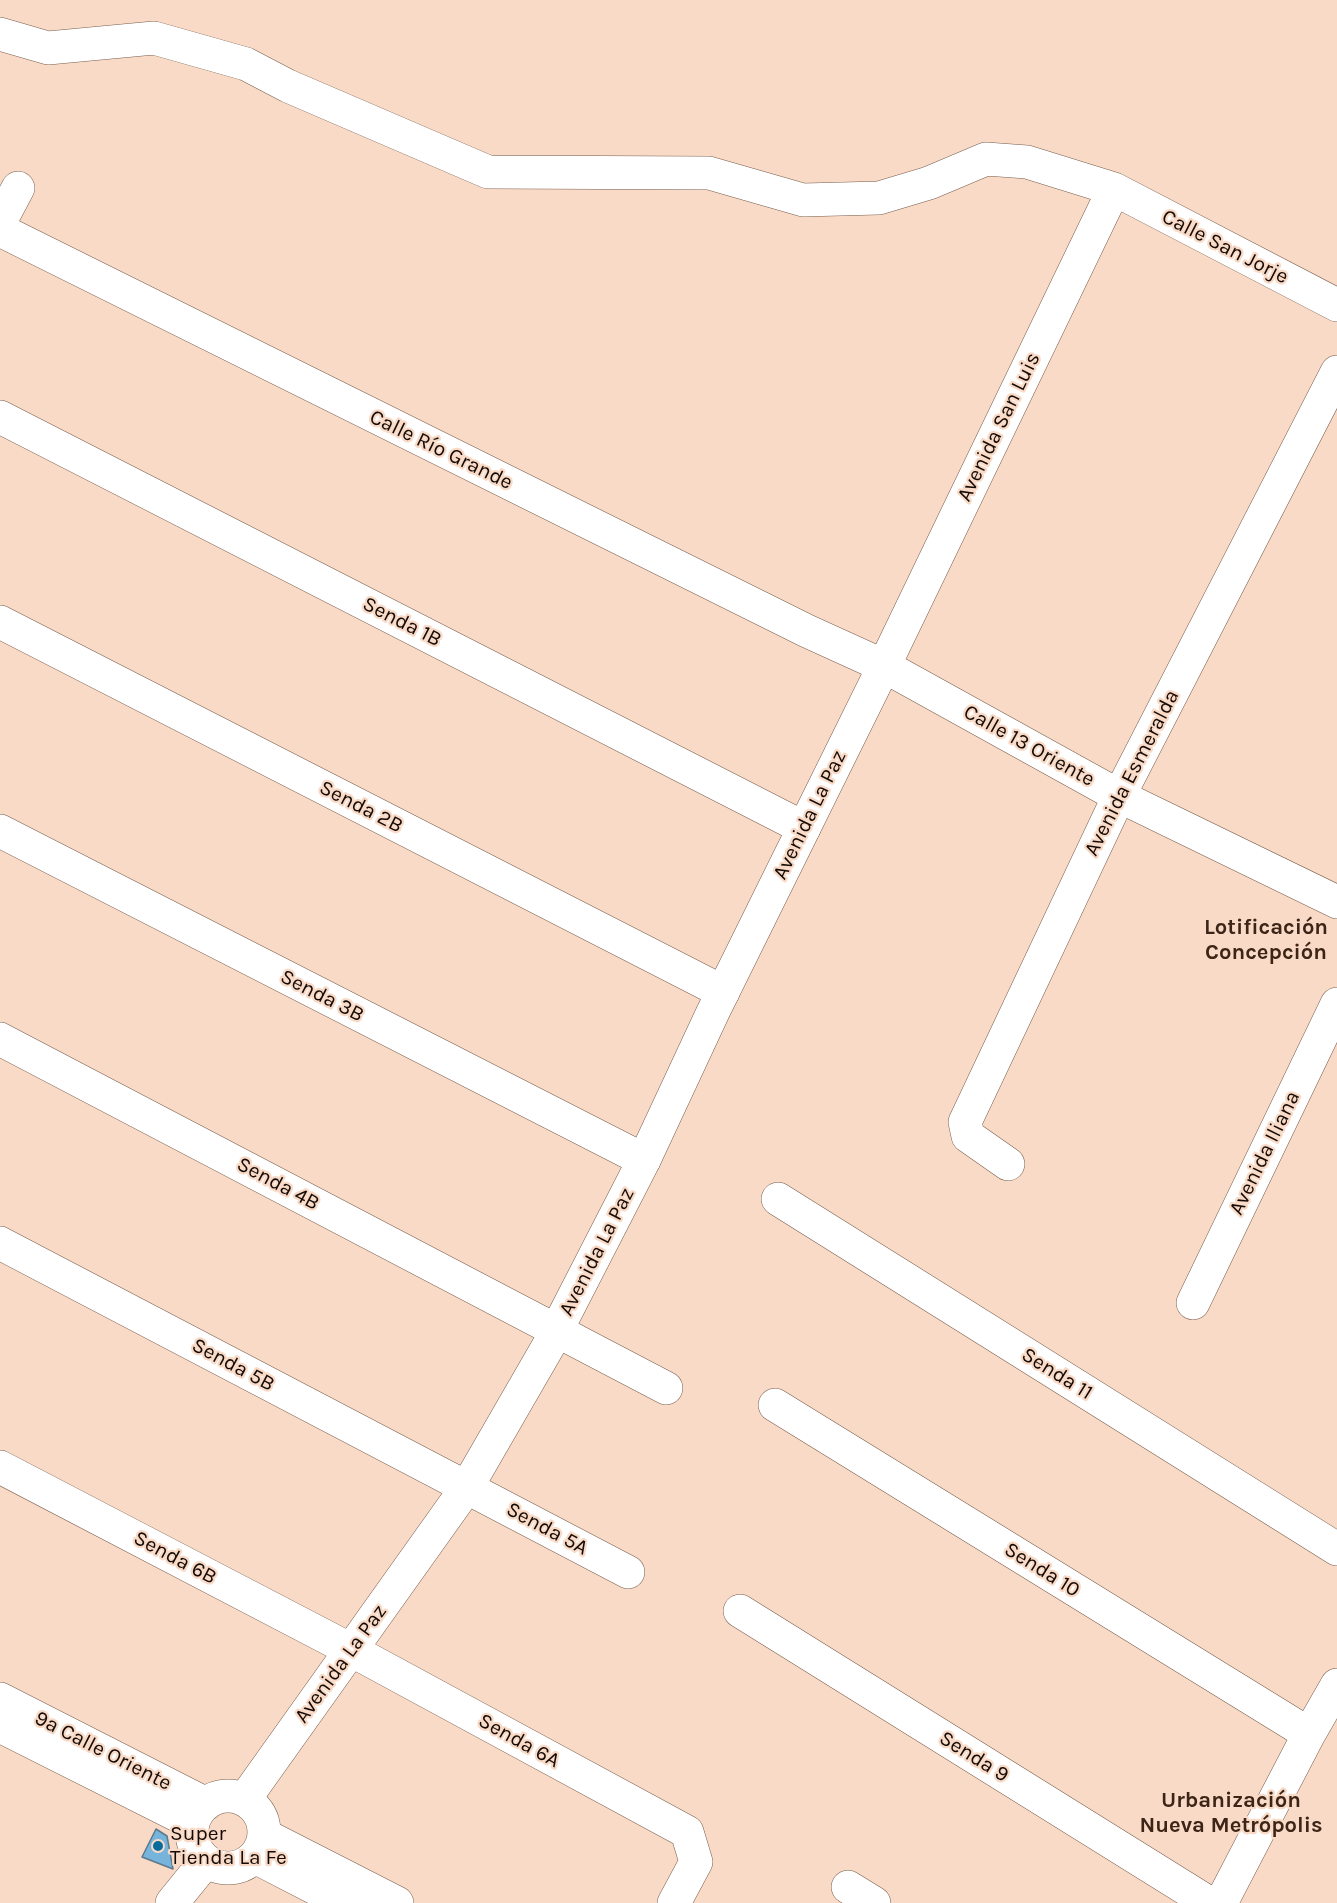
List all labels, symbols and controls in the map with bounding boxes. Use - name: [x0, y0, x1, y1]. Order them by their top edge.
- street label: Calle San Jorje: [1157, 204, 1293, 290]
- street label: Avenida San Luis: [952, 348, 1046, 506]
- street label: Calle Río Grande: [365, 404, 517, 496]
- street label: Senda 1B: [358, 591, 446, 653]
- street label: Avenida Esmeralda: [1079, 686, 1185, 860]
- street label: Calle 13 Oriente: [959, 700, 1099, 792]
- street label: Avenida La Paz: [768, 746, 852, 884]
- street label: Senda 2B: [315, 775, 407, 839]
- district label: Lotificación Concepción: [1204, 915, 1328, 966]
- street label: Senda 3B: [276, 964, 368, 1028]
- street label: Avenida Iliana: [1224, 1087, 1306, 1219]
- street label: Senda 4B: [232, 1152, 324, 1216]
- street label: Avenida La Paz: [554, 1184, 640, 1320]
- street label: Senda 5B: [187, 1333, 279, 1397]
- street label: Senda 11: [1017, 1342, 1097, 1406]
- street label: Senda 5A: [502, 1497, 592, 1561]
- street label: Senda 6B: [129, 1526, 221, 1590]
- street label: Senda 10: [999, 1537, 1085, 1603]
- street label: Avenida La Paz: [290, 1600, 392, 1728]
- street label: 9a Calle Oriente: [30, 1706, 176, 1796]
- street label: Senda 6A: [474, 1708, 564, 1774]
- street label: Senda 9: [935, 1726, 1013, 1788]
- district label: Urbanización Nueva Metrópolis: [1139, 1788, 1323, 1840]
- place label: Super Tienda La Fe: [170, 1821, 287, 1871]
- marker: Super Tienda La Fe: [151, 1839, 165, 1853]

